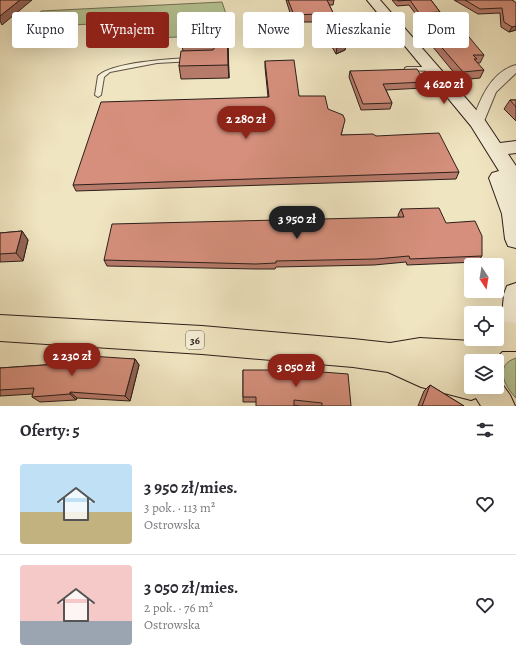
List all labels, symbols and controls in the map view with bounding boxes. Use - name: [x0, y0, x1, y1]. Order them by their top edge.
- chip: Kupno: [12, 12, 78, 48]
- chip: Wynajem: [86, 12, 169, 48]
- chip: Filtry: [177, 12, 235, 48]
- chip: Nowe: [243, 12, 304, 48]
- chip: Mieszkanie: [312, 12, 405, 48]
- chip: Dom: [413, 12, 469, 48]
- pin: 4 620 zł: [403, 71, 485, 105]
- text: 4 620 zł: [424, 75, 464, 92]
- pin: 2 280 zł: [205, 106, 287, 140]
- text: 2 280 zł: [226, 110, 266, 127]
- pin: 3 950 zł: [256, 206, 338, 240]
- text: 3 950 zł: [278, 210, 316, 227]
- north arrow: [464, 258, 504, 298]
- map controls: [464, 258, 504, 394]
- button: locate: [464, 306, 504, 346]
- road number: 36: [186, 331, 204, 349]
- pin: 2 230 zł: [31, 343, 113, 377]
- text: 2 230 zł: [52, 347, 92, 364]
- pin: 3 050 zł: [255, 354, 337, 388]
- button: layers: [464, 354, 504, 394]
- text: 3 050 zł: [277, 358, 315, 375]
- text: Oferty: 5: [20, 419, 80, 442]
- icon: filters: [474, 419, 496, 441]
- text: 3 950 zł/mies.: [144, 476, 238, 499]
- icon: home: [52, 480, 100, 528]
- icon: heart: [474, 493, 496, 515]
- text: 3 pok. · 113 m²: [144, 499, 215, 516]
- text: Ostrowska: [144, 516, 200, 533]
- text: 3 050 zł/mies.: [144, 576, 238, 599]
- icon: home: [52, 581, 100, 629]
- icon: heart: [474, 594, 496, 616]
- text: 2 pok. · 76 m²: [144, 599, 213, 616]
- text: Ostrowska: [144, 616, 200, 633]

